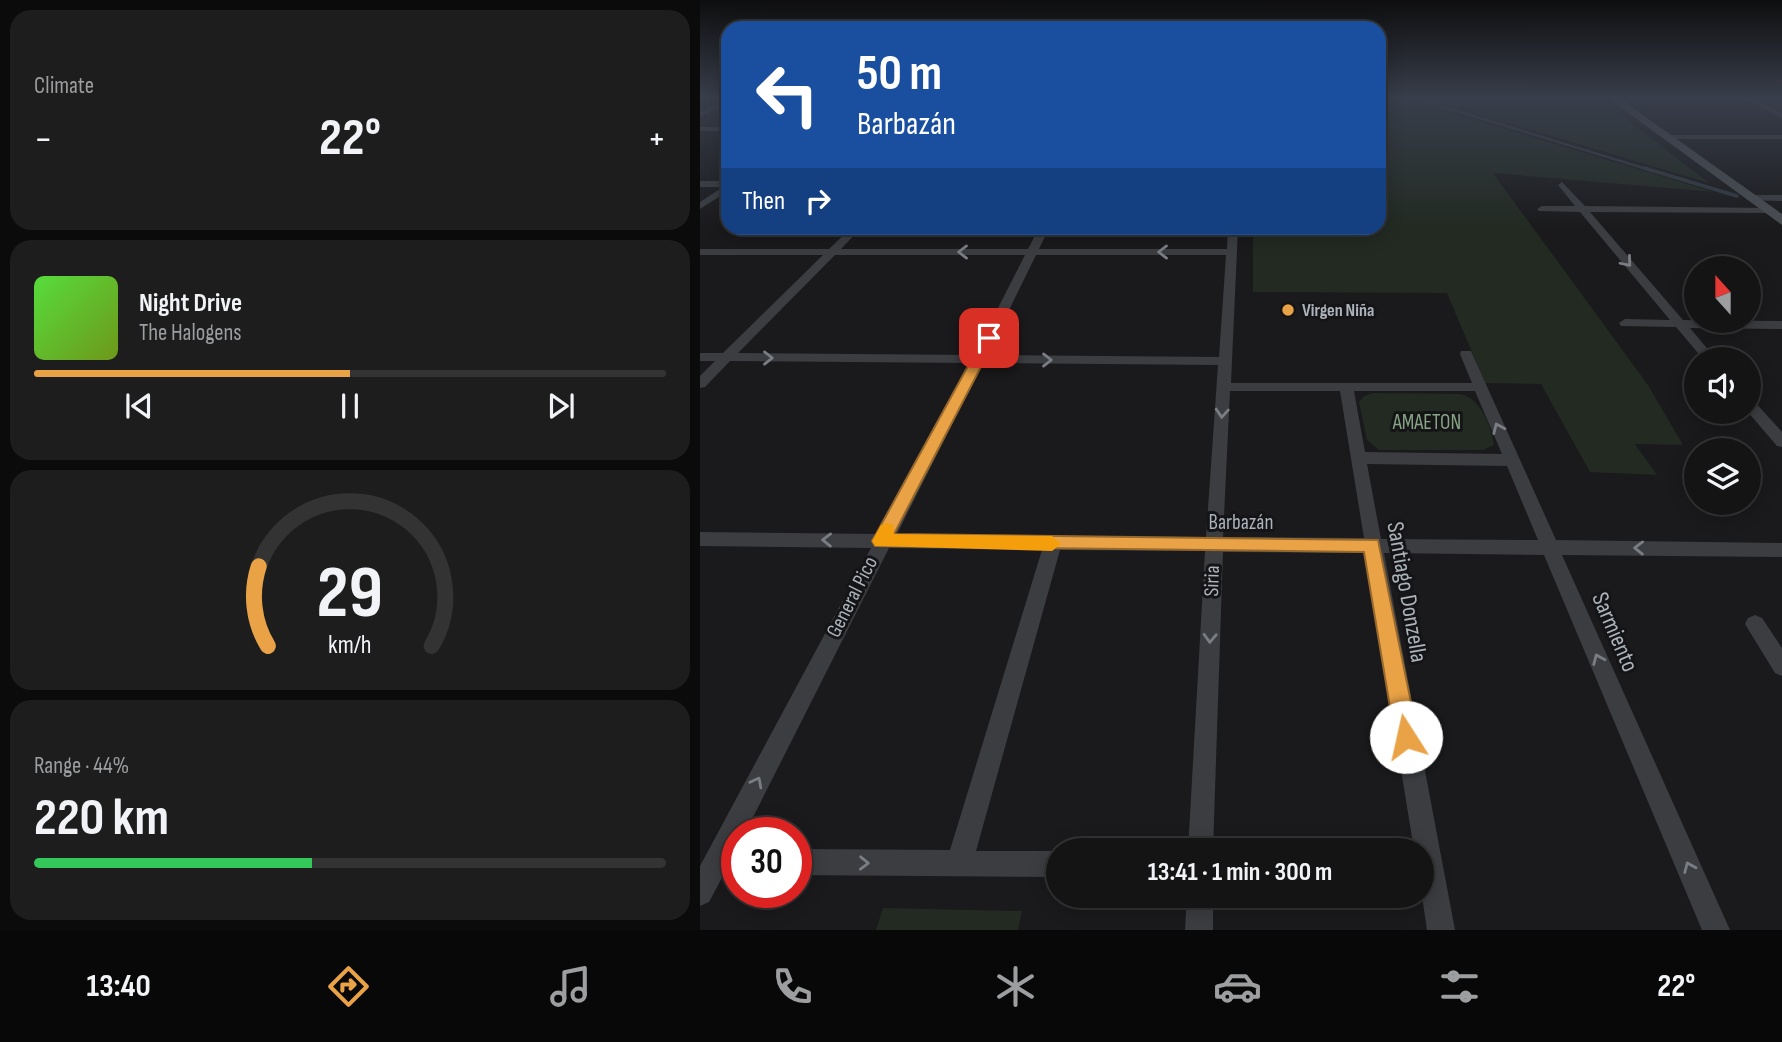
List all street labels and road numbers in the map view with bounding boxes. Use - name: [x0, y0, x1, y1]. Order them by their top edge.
- street label: Barbazán: [1209, 510, 1273, 535]
- street label: Santiago Donzella: [1380, 519, 1434, 665]
- street label: General Pico: [821, 552, 883, 642]
- street label: Siria: [1199, 565, 1225, 597]
- street label: Sarmiento: [1585, 588, 1645, 676]

